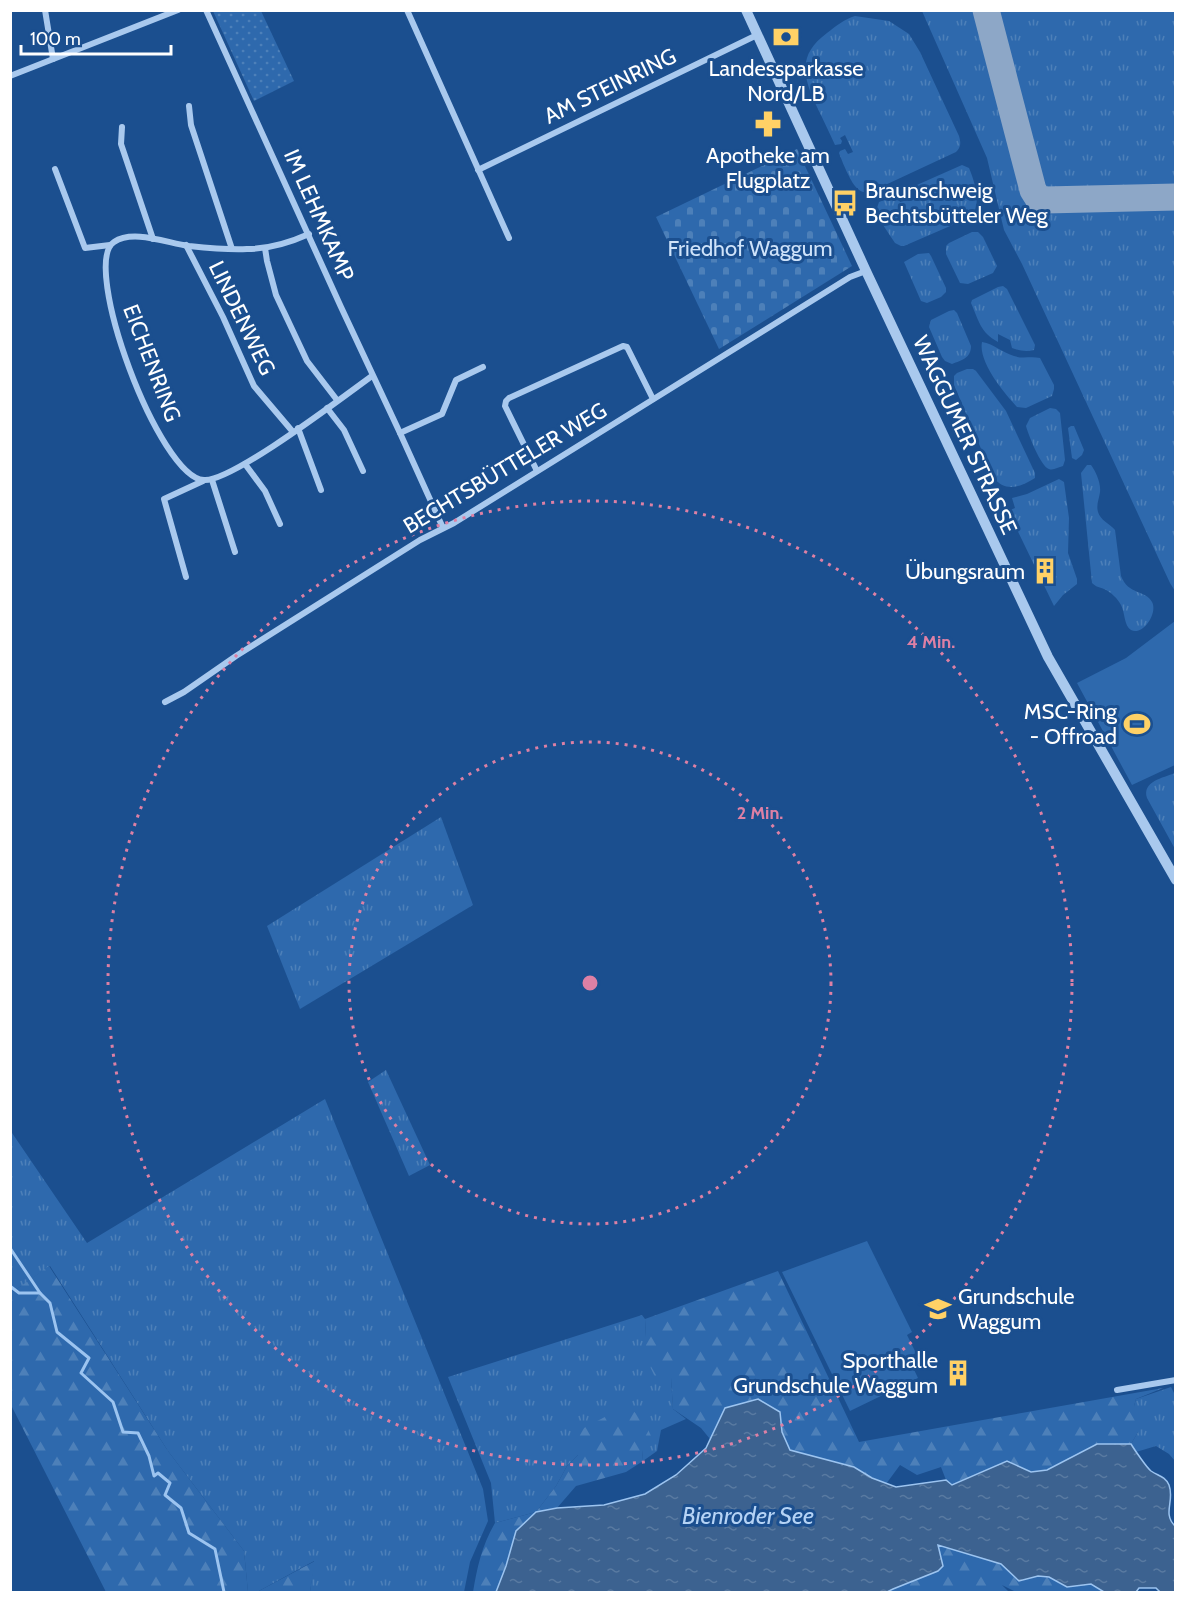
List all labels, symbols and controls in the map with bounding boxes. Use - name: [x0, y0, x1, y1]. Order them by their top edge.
- scale bar: [21, 18, 171, 56]
- bank icon: Landessparkasse Nord/LB: [771, 22, 801, 52]
- text: 100 m: [30, 28, 81, 50]
- street label: AM STEINRING: [540, 42, 680, 130]
- place label: Landessparkasse Nord/LB: [708, 55, 864, 107]
- pharmacy icon: Apotheke am Flugplatz: [753, 109, 783, 139]
- place label: Apotheke am Flugplatz: [706, 142, 830, 194]
- street label: IM LEHMKAMP: [278, 145, 360, 285]
- place label: Braunschweig Bechtsbütteler Weg: [865, 177, 1049, 229]
- bus stop icon: Braunschweig Bechtsbütteler Weg: [830, 188, 860, 218]
- park label: Friedhof Waggum: [668, 235, 832, 262]
- street label: LINDENWEG: [203, 257, 281, 379]
- street label: EICHENRING: [117, 300, 187, 426]
- street label: WAGGUMER STRASSE: [907, 331, 1023, 539]
- street label: BECHTSBÜTTELER WEG: [398, 397, 612, 539]
- building icon: Übungsraum: [1030, 556, 1060, 586]
- place label: Übungsraum: [905, 558, 1025, 585]
- text: 4 Min.: [907, 631, 955, 653]
- place label: MSC-Ring - Offroad: [1024, 698, 1118, 750]
- sports icon: MSC-Ring - Offroad: [1122, 709, 1152, 739]
- text: 2 Min.: [737, 802, 783, 824]
- centre of rings: [580, 973, 600, 993]
- place label: Grundschule Waggum: [958, 1283, 1075, 1335]
- school or university icon: Grundschule Waggum: [923, 1294, 953, 1324]
- place label: Sporthalle Grundschule Waggum: [733, 1347, 938, 1399]
- building icon: Sporthalle Grundschule Waggum: [943, 1358, 973, 1388]
- water label: Bienroder See: [682, 1501, 814, 1530]

